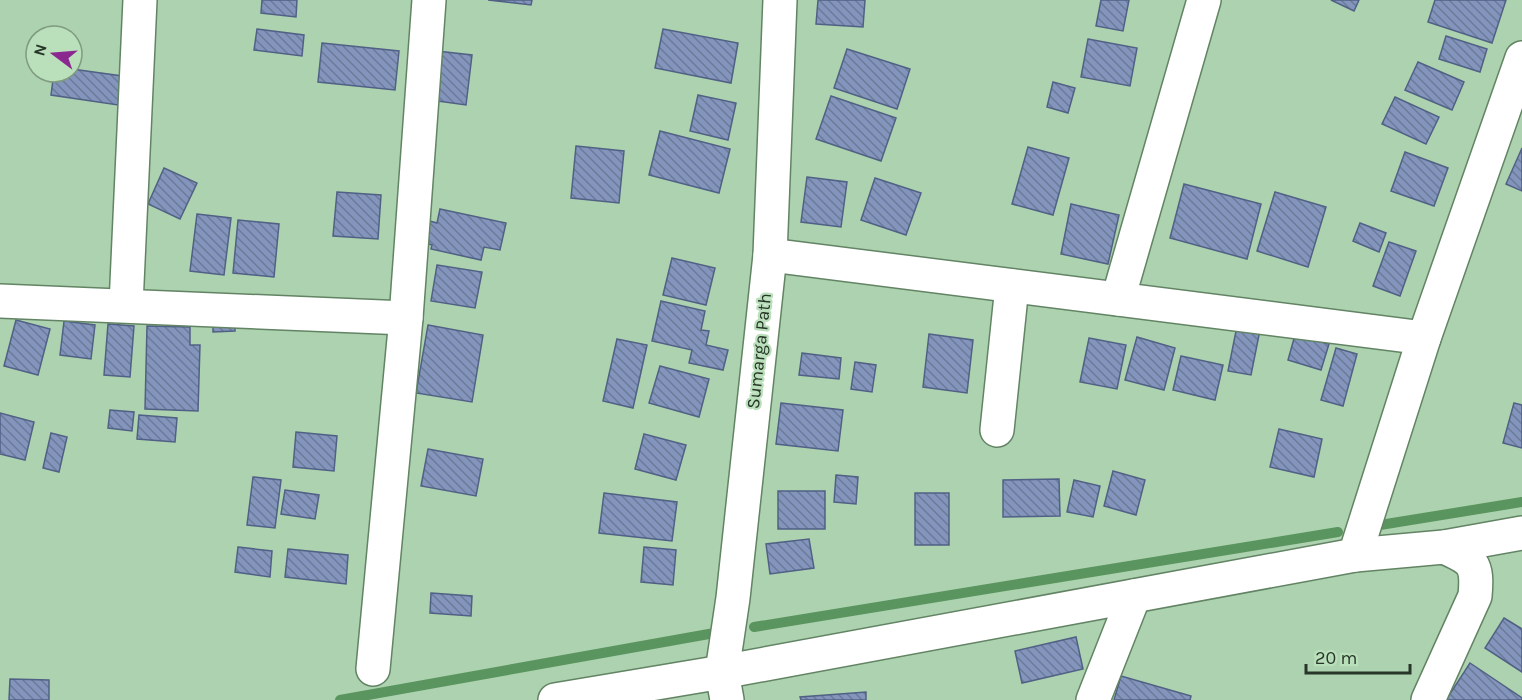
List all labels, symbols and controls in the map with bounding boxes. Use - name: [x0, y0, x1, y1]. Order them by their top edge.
- north arrow: [24, 24, 84, 84]
- text: N: [29, 42, 51, 58]
- street label: Sumarga Path: [742, 292, 776, 410]
- scale bar: [1306, 637, 1410, 675]
- text: 20 m: [1315, 647, 1357, 669]

